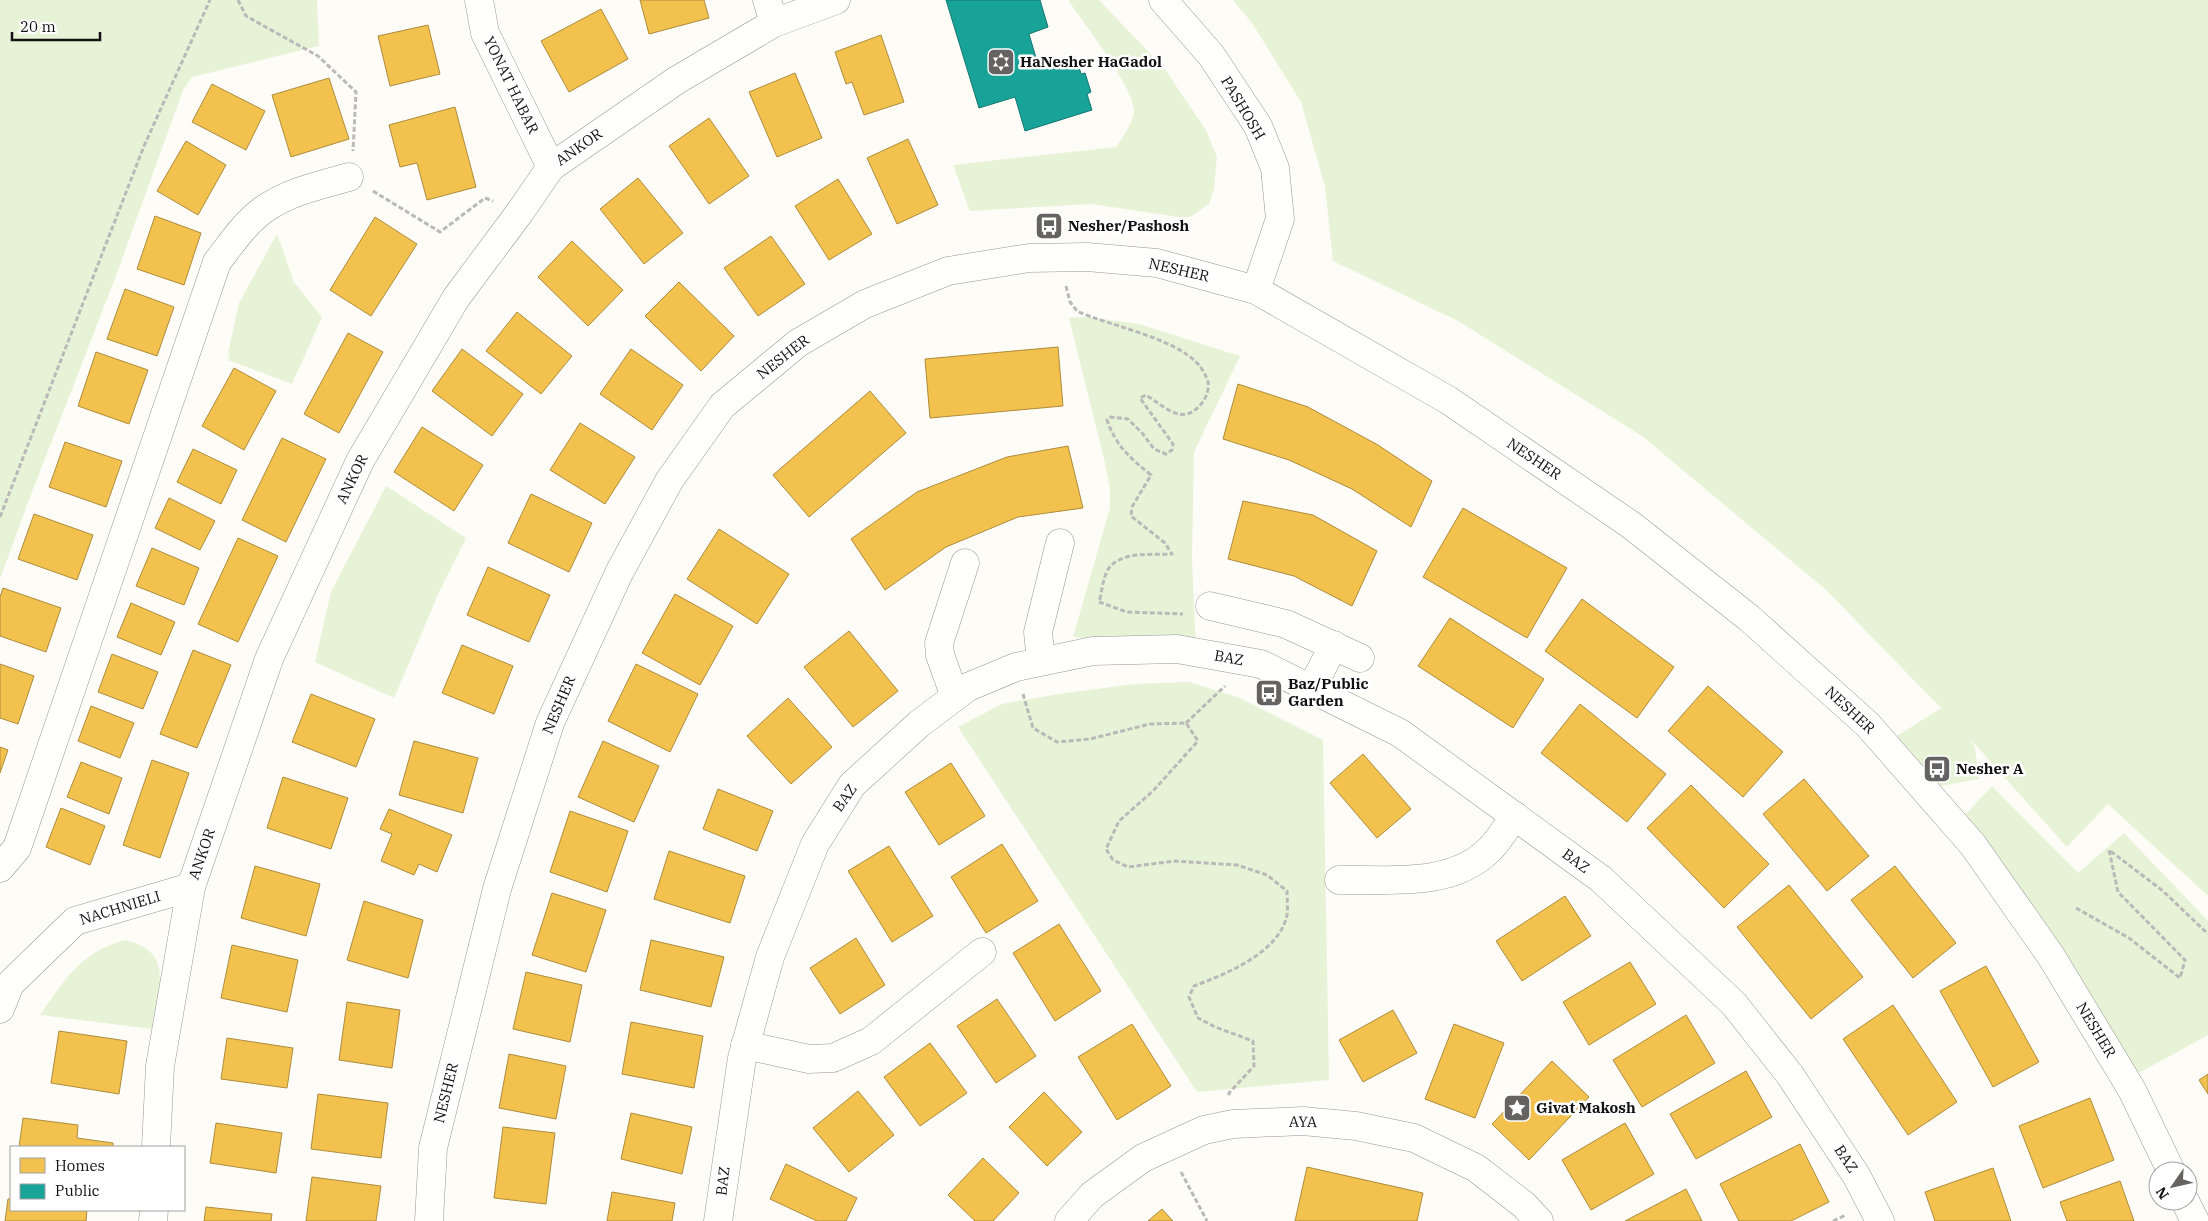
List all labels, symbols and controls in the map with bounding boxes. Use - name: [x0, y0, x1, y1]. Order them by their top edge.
- scale bar: [12, 10, 100, 42]
- text: 20 m: [20, 17, 56, 36]
- street label: YONAT HABAR: [480, 33, 543, 137]
- synagogue icon: HaNesher HaGadol: [986, 47, 1016, 77]
- place label: HaNesher HaGadol: [1020, 52, 1162, 71]
- street label: PASHOSH: [1217, 72, 1270, 143]
- street label: ANKOR: [552, 124, 606, 170]
- bus stop icon: Nesher/Pashosh: [1034, 211, 1064, 241]
- place label: Nesher/Pashosh: [1068, 216, 1189, 235]
- street label: NESHER: [1147, 253, 1211, 286]
- street label: NESHER: [753, 330, 813, 383]
- street label: NESHER: [1503, 433, 1565, 484]
- street label: ANKOR: [331, 451, 372, 507]
- street label: BAZ: [1213, 646, 1245, 669]
- street label: NESHER: [538, 673, 579, 737]
- place label: Baz/Public Garden: [1288, 674, 1369, 710]
- bus stop icon: Baz/Public Garden: [1254, 678, 1284, 708]
- street label: NESHER: [1821, 682, 1879, 738]
- bus stop icon: Nesher A: [1922, 754, 1952, 784]
- place label: Nesher A: [1956, 759, 2024, 778]
- street label: BAZ: [828, 780, 861, 815]
- street label: ANKOR: [184, 826, 219, 882]
- street label: BAZ: [1559, 844, 1594, 877]
- street label: NACHNIELI: [77, 886, 163, 929]
- street label: NESHER: [2072, 998, 2120, 1061]
- street label: NESHER: [429, 1061, 462, 1125]
- place icon: Givat Makosh: [1502, 1093, 1532, 1123]
- place label: Givat Makosh: [1536, 1098, 1636, 1117]
- street label: AYA: [1289, 1112, 1318, 1131]
- street label: BAZ: [1830, 1141, 1862, 1176]
- legend: [10, 1146, 185, 1211]
- text: Homes: [55, 1156, 105, 1175]
- north arrow: [2148, 1161, 2198, 1211]
- street label: BAZ: [711, 1165, 734, 1197]
- text: Public: [55, 1181, 100, 1200]
- text: N: [2152, 1184, 2173, 1203]

